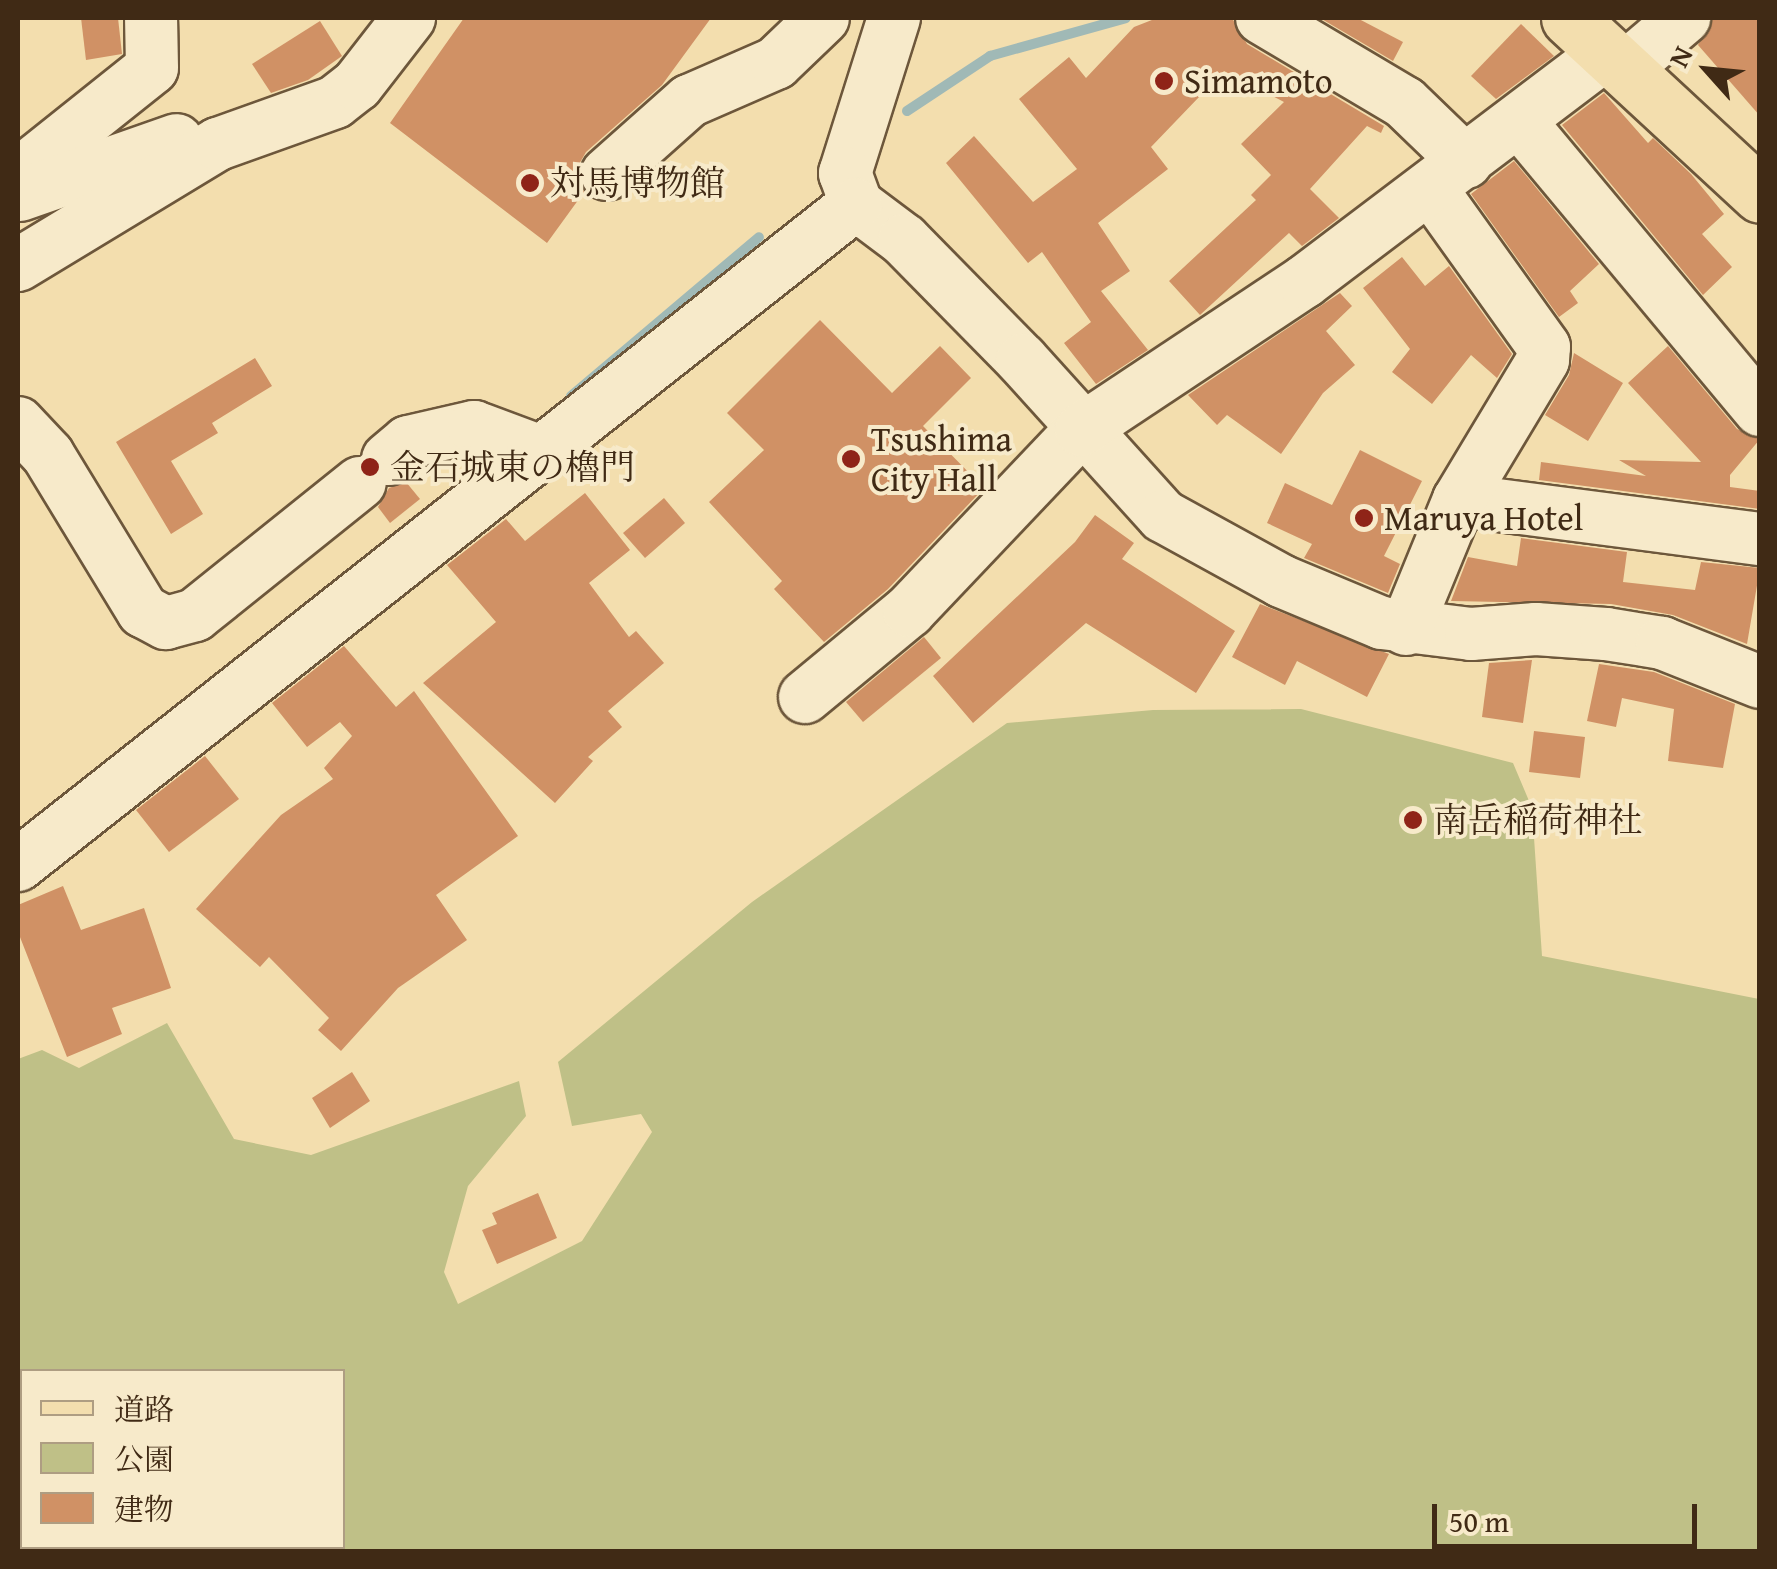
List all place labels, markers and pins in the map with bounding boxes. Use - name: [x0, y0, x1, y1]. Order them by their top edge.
- place label: Simamoto: [1184, 60, 1333, 102]
- marker: Simamoto: [1153, 70, 1175, 92]
- place label: 対馬博物館: [550, 162, 725, 204]
- marker: 対馬博物館: [519, 172, 541, 194]
- place label: Tsushima City Hall: [871, 418, 1012, 500]
- place label: 金石城東の櫓門: [390, 446, 635, 488]
- marker: Tsushima City Hall: [840, 448, 862, 470]
- marker: 金石城東の櫓門: [359, 456, 381, 478]
- place label: Maruya Hotel: [1384, 497, 1583, 539]
- marker: Maruya Hotel: [1353, 507, 1375, 529]
- place label: 南岳稲荷神社: [1433, 799, 1643, 841]
- marker: 南岳稲荷神社: [1402, 809, 1424, 831]

